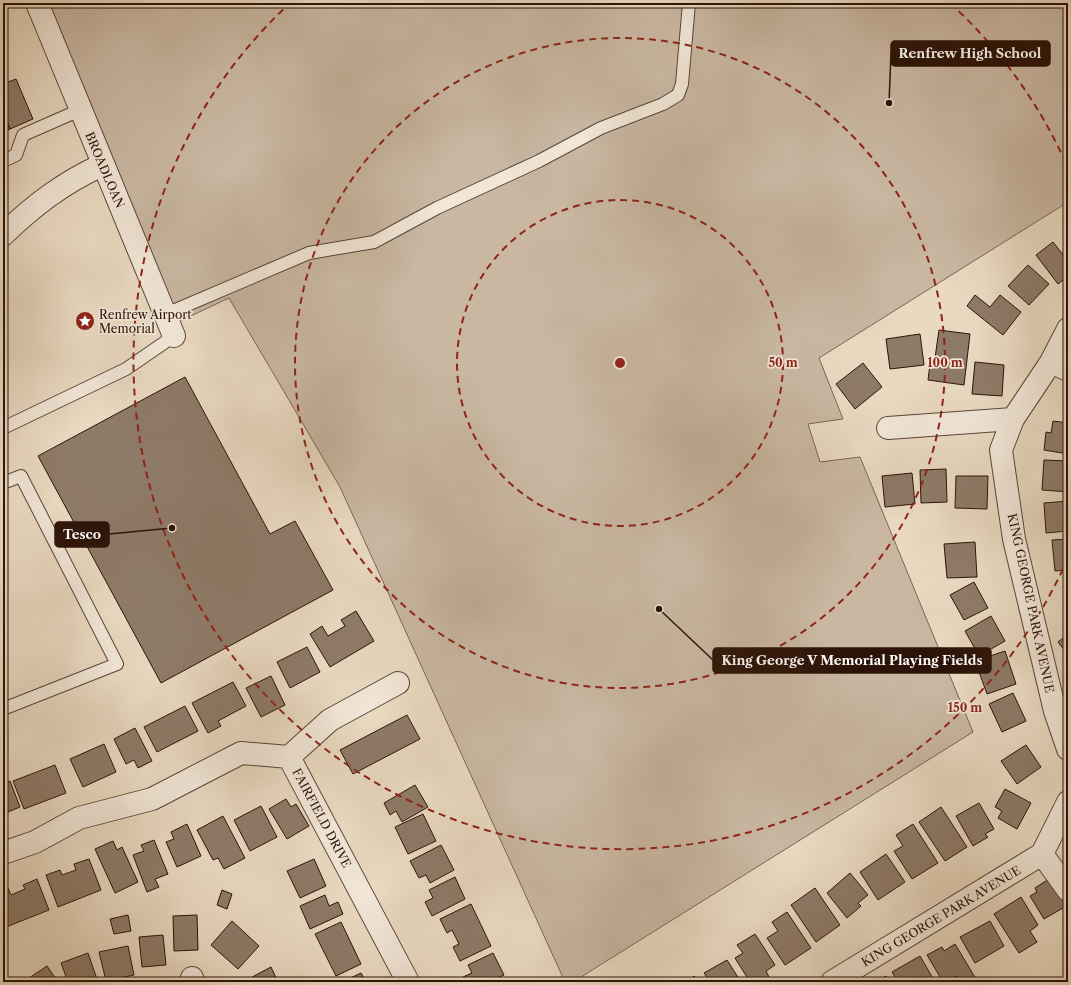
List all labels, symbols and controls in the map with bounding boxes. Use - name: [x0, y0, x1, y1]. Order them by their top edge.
- callout: Renfrew High School: [891, 41, 1050, 66]
- text: Renfrew High School: [899, 45, 1042, 61]
- street label: BROADLOAN: [82, 130, 128, 210]
- place label: Renfrew Airport Memorial: [99, 307, 192, 336]
- place icon: Renfrew Airport Memorial: [74, 310, 96, 332]
- text: 50 m: [768, 355, 798, 370]
- text: 100 m: [927, 355, 963, 370]
- centre of rings: [613, 356, 627, 370]
- street label: KING GEORGE PARK AVENUE: [1005, 512, 1057, 694]
- callout: Tesco: [55, 522, 109, 547]
- text: Tesco: [63, 526, 101, 542]
- callout: King George V Memorial Playing Fields: [713, 648, 991, 673]
- text: King George V Memorial Playing Fields: [721, 652, 983, 668]
- text: 150 m: [948, 700, 982, 715]
- street label: FAIRFIELD DRIVE: [289, 766, 355, 870]
- street label: KING GEORGE PARK AVENUE: [859, 862, 1023, 970]

